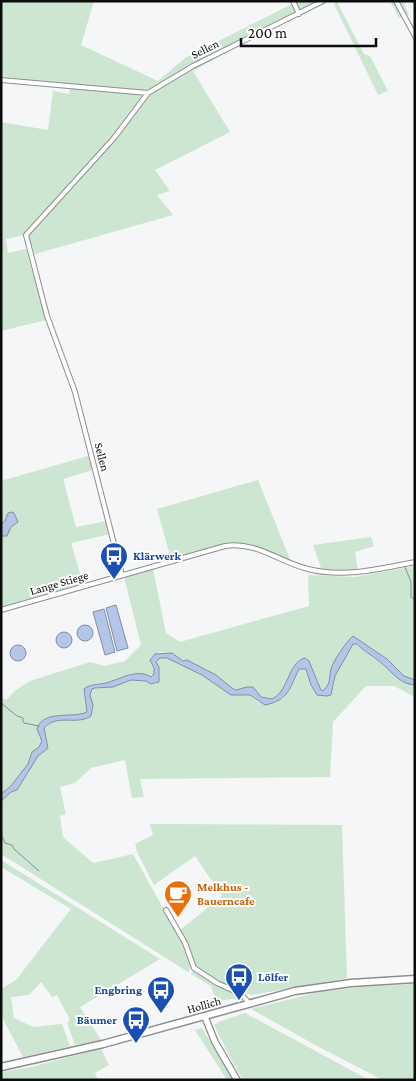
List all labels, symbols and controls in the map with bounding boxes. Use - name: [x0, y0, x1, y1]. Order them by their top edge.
- scale bar: [241, 15, 376, 47]
- text: 200 m: [248, 25, 287, 41]
- street label: Sellen: [189, 36, 222, 62]
- street label: Sellen: [91, 441, 113, 473]
- bus stop icon: Klärwerk: [99, 541, 129, 580]
- place label: Klärwerk: [133, 549, 181, 563]
- street label: Lange Stiege: [28, 568, 90, 598]
- cafe icon: Melkhus - Bauerncafe: [163, 879, 193, 918]
- place label: Melkhus - Bauerncafe: [197, 880, 255, 908]
- bus stop icon: Lölfer: [224, 962, 254, 1001]
- place label: Lölfer: [258, 970, 289, 984]
- bus stop icon: Engbring: [146, 975, 176, 1014]
- place label: Engbring: [94, 983, 142, 997]
- street label: Hollich: [185, 993, 223, 1017]
- bus stop icon: Bäumer: [121, 1005, 151, 1044]
- place label: Bäumer: [77, 1013, 117, 1027]

